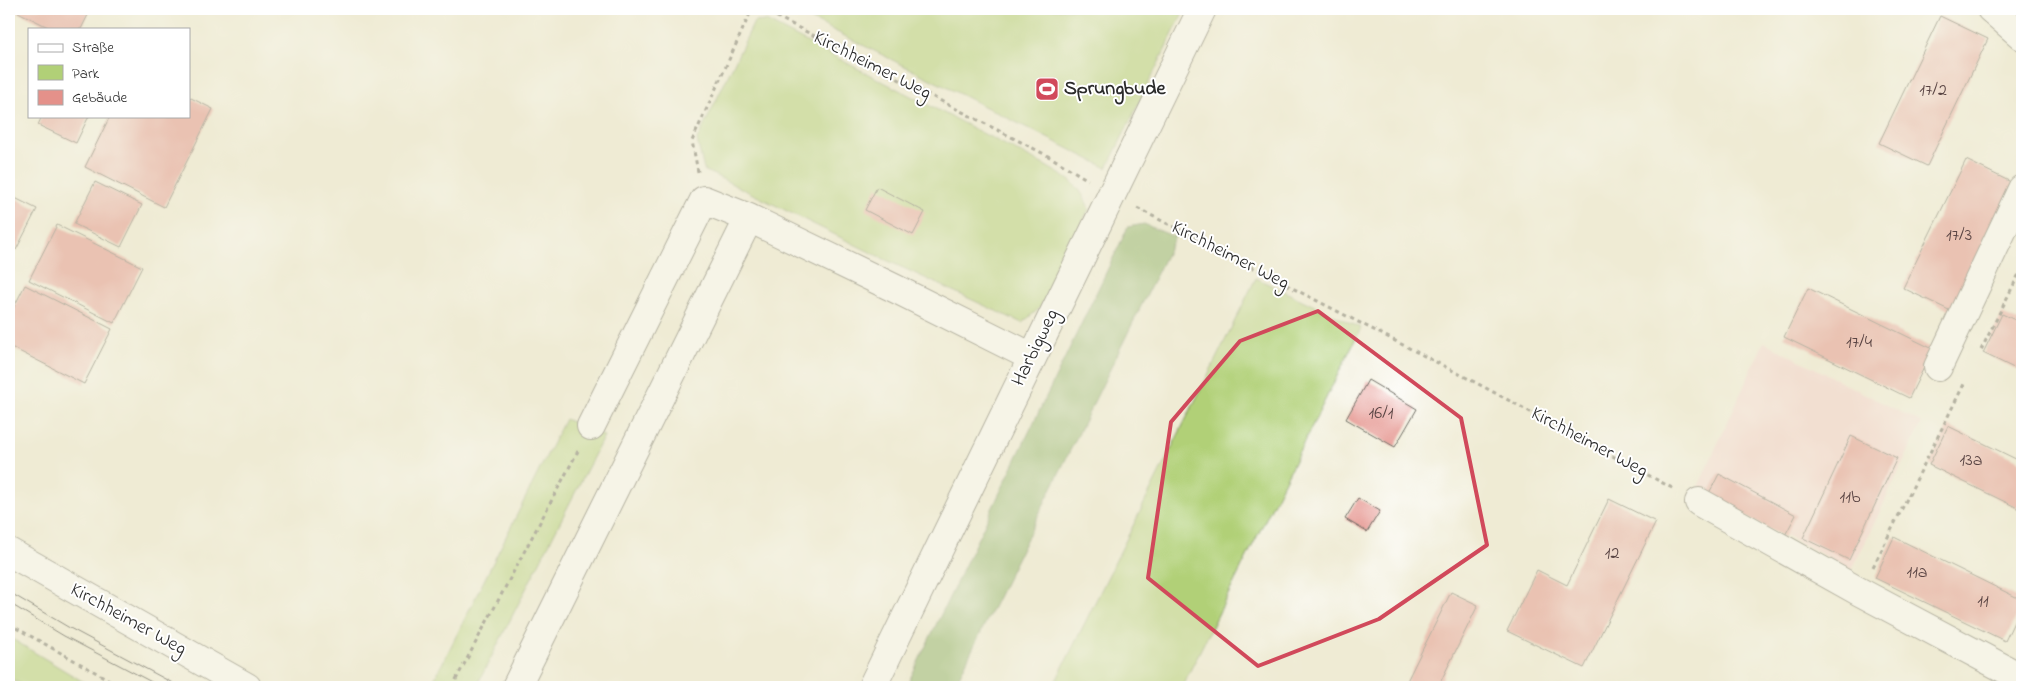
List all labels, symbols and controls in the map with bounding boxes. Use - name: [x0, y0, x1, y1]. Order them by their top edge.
- street label: Kirchheimer Weg: [807, 24, 936, 109]
- legend: [28, 28, 190, 118]
- text: Straße: [72, 37, 114, 59]
- text: Park: [72, 63, 100, 85]
- place label: Sprungbude: [1064, 75, 1167, 105]
- sports icon: Sprungbude: [1034, 76, 1060, 102]
- house number: 17/2: [1919, 78, 1947, 104]
- text: Gebäude: [72, 87, 128, 109]
- street label: Kirchheimer Weg: [1165, 214, 1294, 299]
- house number: 17/3: [1946, 223, 1972, 249]
- street label: Harbigweg: [1005, 304, 1068, 392]
- house number: 17/4: [1846, 330, 1873, 356]
- street label: Kirchheimer Weg: [1525, 400, 1653, 487]
- house number: 16/1: [1369, 401, 1394, 427]
- house number: 13a: [1960, 448, 1982, 474]
- house number: 11b: [1840, 485, 1861, 511]
- house number: 12: [1605, 541, 1619, 567]
- house number: 11a: [1906, 560, 1928, 586]
- street label: Kirchheimer Weg: [64, 576, 191, 665]
- house number: 11: [1977, 589, 1989, 615]

